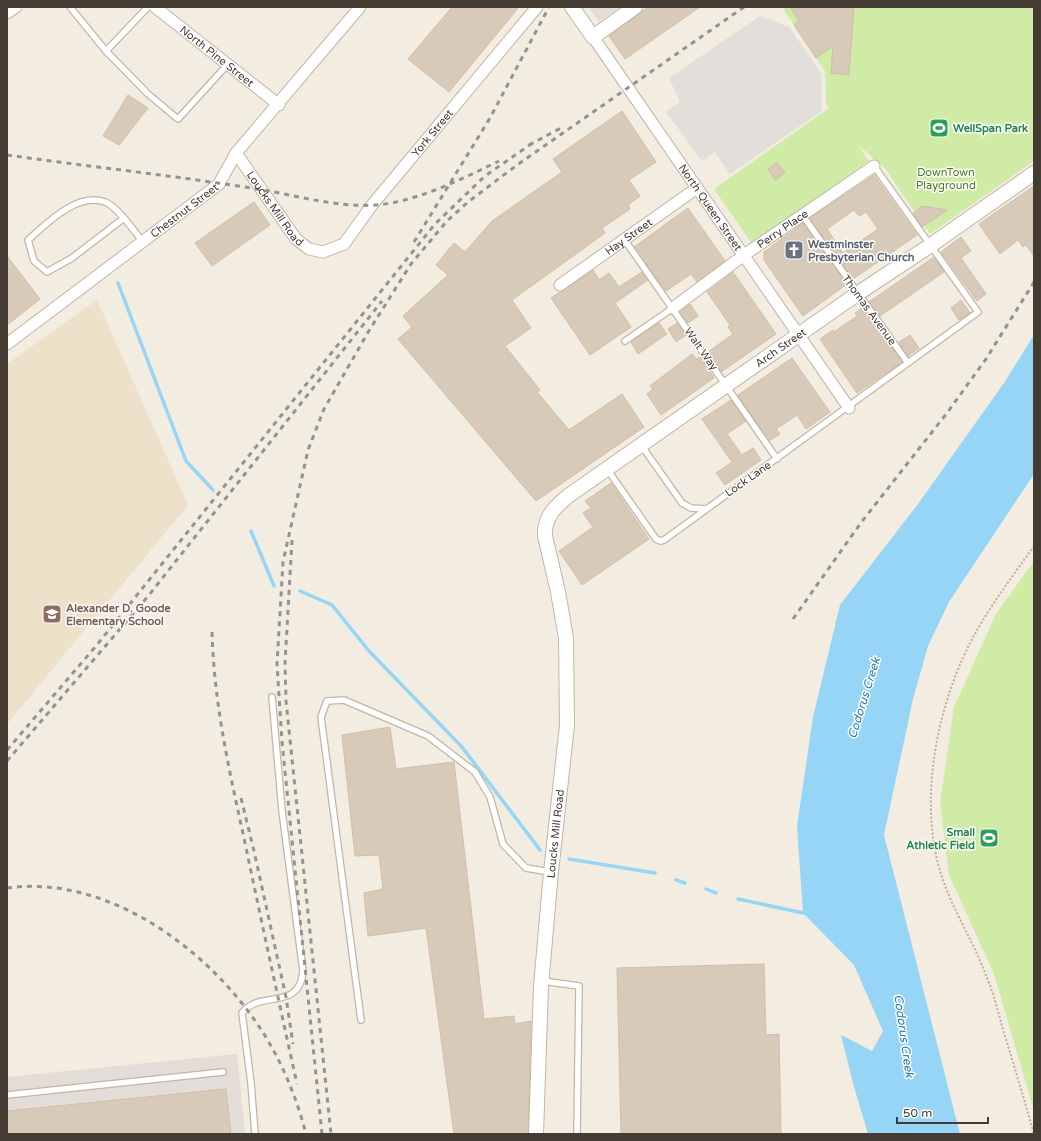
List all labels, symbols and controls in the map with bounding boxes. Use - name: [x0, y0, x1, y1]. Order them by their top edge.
- street label: North Pine Street: [177, 23, 257, 89]
- street label: York Street: [409, 107, 456, 159]
- sports icon: WellSpan Park: [928, 117, 950, 139]
- place label: WellSpan Park: [953, 122, 1028, 136]
- street label: North Queen Street: [676, 162, 745, 253]
- park label: DownTown Playground: [916, 166, 976, 192]
- street label: Loucks Mill Road: [244, 169, 306, 249]
- street label: Chestnut Street: [148, 180, 221, 240]
- street label: Perry Place: [754, 207, 810, 251]
- street label: Hay Street: [602, 215, 655, 258]
- place label: Westminster Presbyterian Church: [808, 238, 915, 265]
- church icon: Westminster Presbyterian Church: [783, 239, 805, 261]
- street label: Thomas Avenue: [839, 272, 899, 348]
- street label: Walt Way: [682, 325, 721, 373]
- street label: Arch Street: [753, 325, 808, 370]
- street label: Lock Lane: [722, 458, 774, 500]
- place label: Alexander D. Goode Elementary School: [66, 602, 171, 629]
- school or university icon: Alexander D. Goode Elementary School: [41, 603, 63, 625]
- water label: Codorus Creek: [845, 654, 883, 740]
- street label: Loucks Mill Road: [544, 789, 566, 879]
- place label: Small Athletic Field: [906, 826, 975, 852]
- sports icon: Small Athletic Field: [978, 827, 1000, 849]
- water label: Codorus Creek: [891, 993, 917, 1080]
- scale bar: [897, 1099, 988, 1125]
- text: 50 m: [903, 1106, 932, 1120]

